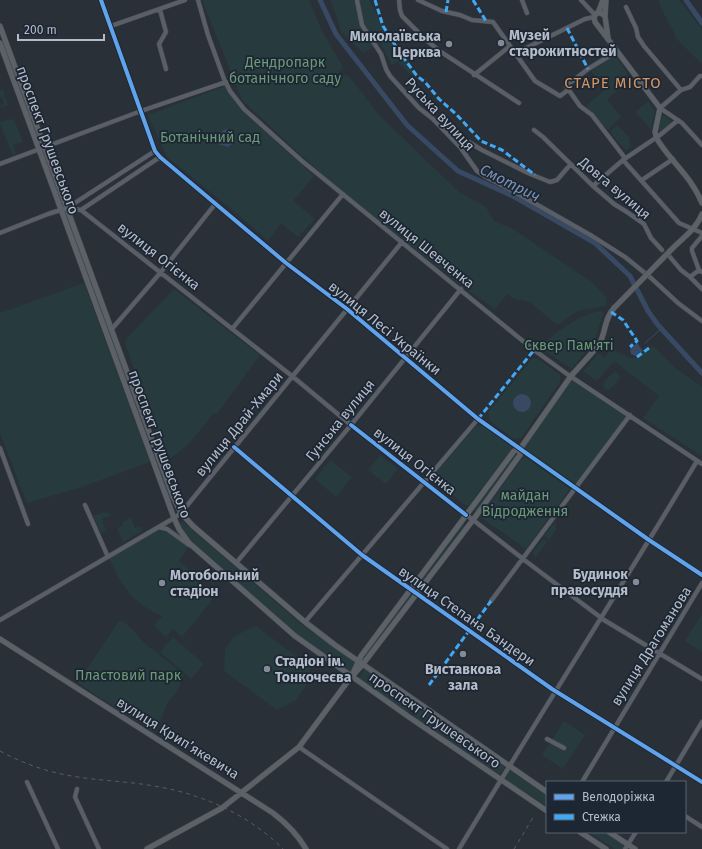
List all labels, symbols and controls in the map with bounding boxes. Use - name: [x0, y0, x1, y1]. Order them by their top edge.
- scale bar: [18, 16, 104, 42]
- text: 200 m: [24, 23, 57, 37]
- place label: Музей старожитностей: [509, 27, 617, 60]
- place label: Миколаївська Церква: [350, 28, 441, 61]
- marker: Музей старожитностей: [496, 38, 506, 48]
- marker: Миколаївська Церква: [444, 39, 454, 49]
- park label: Дендропарк ботанічного саду: [229, 54, 341, 87]
- street label: проспект Грушевського: [13, 64, 82, 217]
- street label: Руська вулиця: [401, 74, 478, 155]
- district label: СТАРЕ МІСТО: [564, 74, 662, 92]
- park label: Ботанічний сад: [160, 129, 260, 146]
- street label: Довга вулиця: [575, 153, 654, 223]
- water label: Смотрич: [477, 160, 543, 206]
- street label: вулиця Шевченка: [376, 205, 478, 292]
- street label: вулиця Огієнка: [114, 219, 203, 294]
- street label: вулиця Лесі Українки: [325, 278, 444, 379]
- park label: Сквер Пам'яті: [524, 337, 614, 354]
- street label: проспект Грушевського: [125, 368, 194, 521]
- street label: вулиця Драй-Хмари: [192, 369, 287, 480]
- street label: Гунська вулиця: [302, 376, 379, 465]
- street label: вулиця Огієнка: [370, 424, 459, 499]
- park label: майдан Відродження: [482, 487, 568, 520]
- street label: вулиця Степана Бандери: [395, 563, 538, 670]
- place label: Будинок правосуддя: [551, 566, 628, 599]
- place label: Мотобольний стадіон: [170, 567, 259, 600]
- marker: Будинок правосуддя: [631, 577, 641, 587]
- marker: Мотобольний стадіон: [157, 578, 167, 588]
- street label: вулиця Драгоманова: [608, 583, 695, 709]
- marker: Виставкова зала: [458, 649, 468, 659]
- place label: Стадіон ім. Тонкочеєва: [275, 653, 352, 686]
- place label: Виставкова зала: [425, 661, 501, 694]
- marker: Стадіон ім. Тонкочеєва: [262, 664, 272, 674]
- park label: Пластовий парк: [75, 667, 182, 684]
- street label: проспект Грушевського: [366, 669, 504, 772]
- street label: вулиця Крипʼякевича: [113, 694, 242, 783]
- legend: [546, 781, 686, 833]
- text: Велодоріжка: [582, 790, 655, 804]
- text: Стежка: [582, 810, 621, 824]

